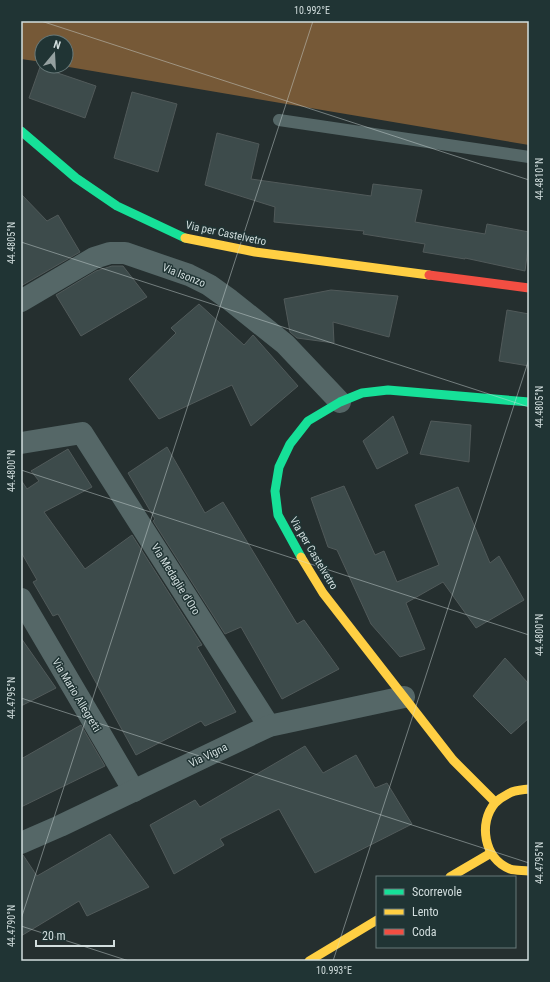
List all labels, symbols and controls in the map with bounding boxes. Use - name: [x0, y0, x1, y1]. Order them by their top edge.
- text: 10.992°E: [294, 5, 330, 16]
- north arrow: [34, 34, 74, 74]
- text: N: [52, 38, 62, 52]
- text: 44.4810°N: [534, 158, 545, 200]
- street label: Via per Castelvetro: [184, 219, 268, 248]
- text: 44.4805°N: [6, 222, 17, 264]
- street label: Via Isonzo: [160, 261, 208, 290]
- text: 44.4805°N: [534, 386, 545, 428]
- text: 44.4800°N: [6, 450, 17, 492]
- street label: Via per Castelvetro: [287, 515, 341, 592]
- street label: Via Medaglie d'Oro: [148, 541, 203, 618]
- text: 44.4800°N: [534, 614, 545, 656]
- street label: Via Mario Allegretti: [50, 656, 104, 734]
- text: 44.4795°N: [6, 677, 17, 719]
- street label: Via Vigna: [187, 741, 230, 770]
- text: 44.4795°N: [534, 842, 545, 884]
- legend: [376, 876, 516, 948]
- text: Scorrevole: [412, 885, 462, 899]
- text: 44.4790°N: [6, 905, 17, 947]
- text: Lento: [412, 905, 439, 919]
- scale bar: [36, 922, 114, 948]
- text: Coda: [412, 925, 437, 939]
- text: 20 m: [42, 929, 66, 943]
- text: 10.993°E: [316, 965, 352, 976]

